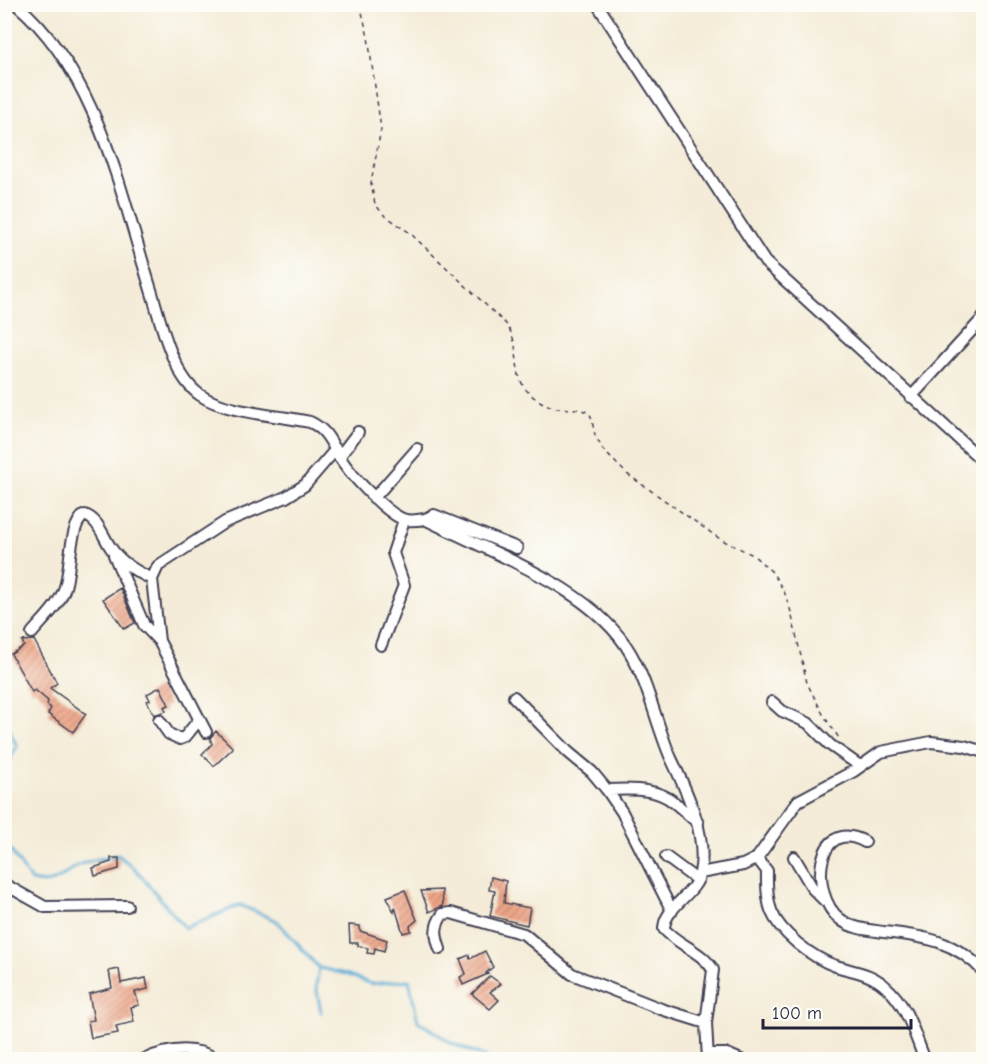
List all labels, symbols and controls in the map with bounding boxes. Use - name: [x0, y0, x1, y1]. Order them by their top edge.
- scale bar: [763, 992, 912, 1030]
- text: 100 m: [772, 1003, 822, 1024]

